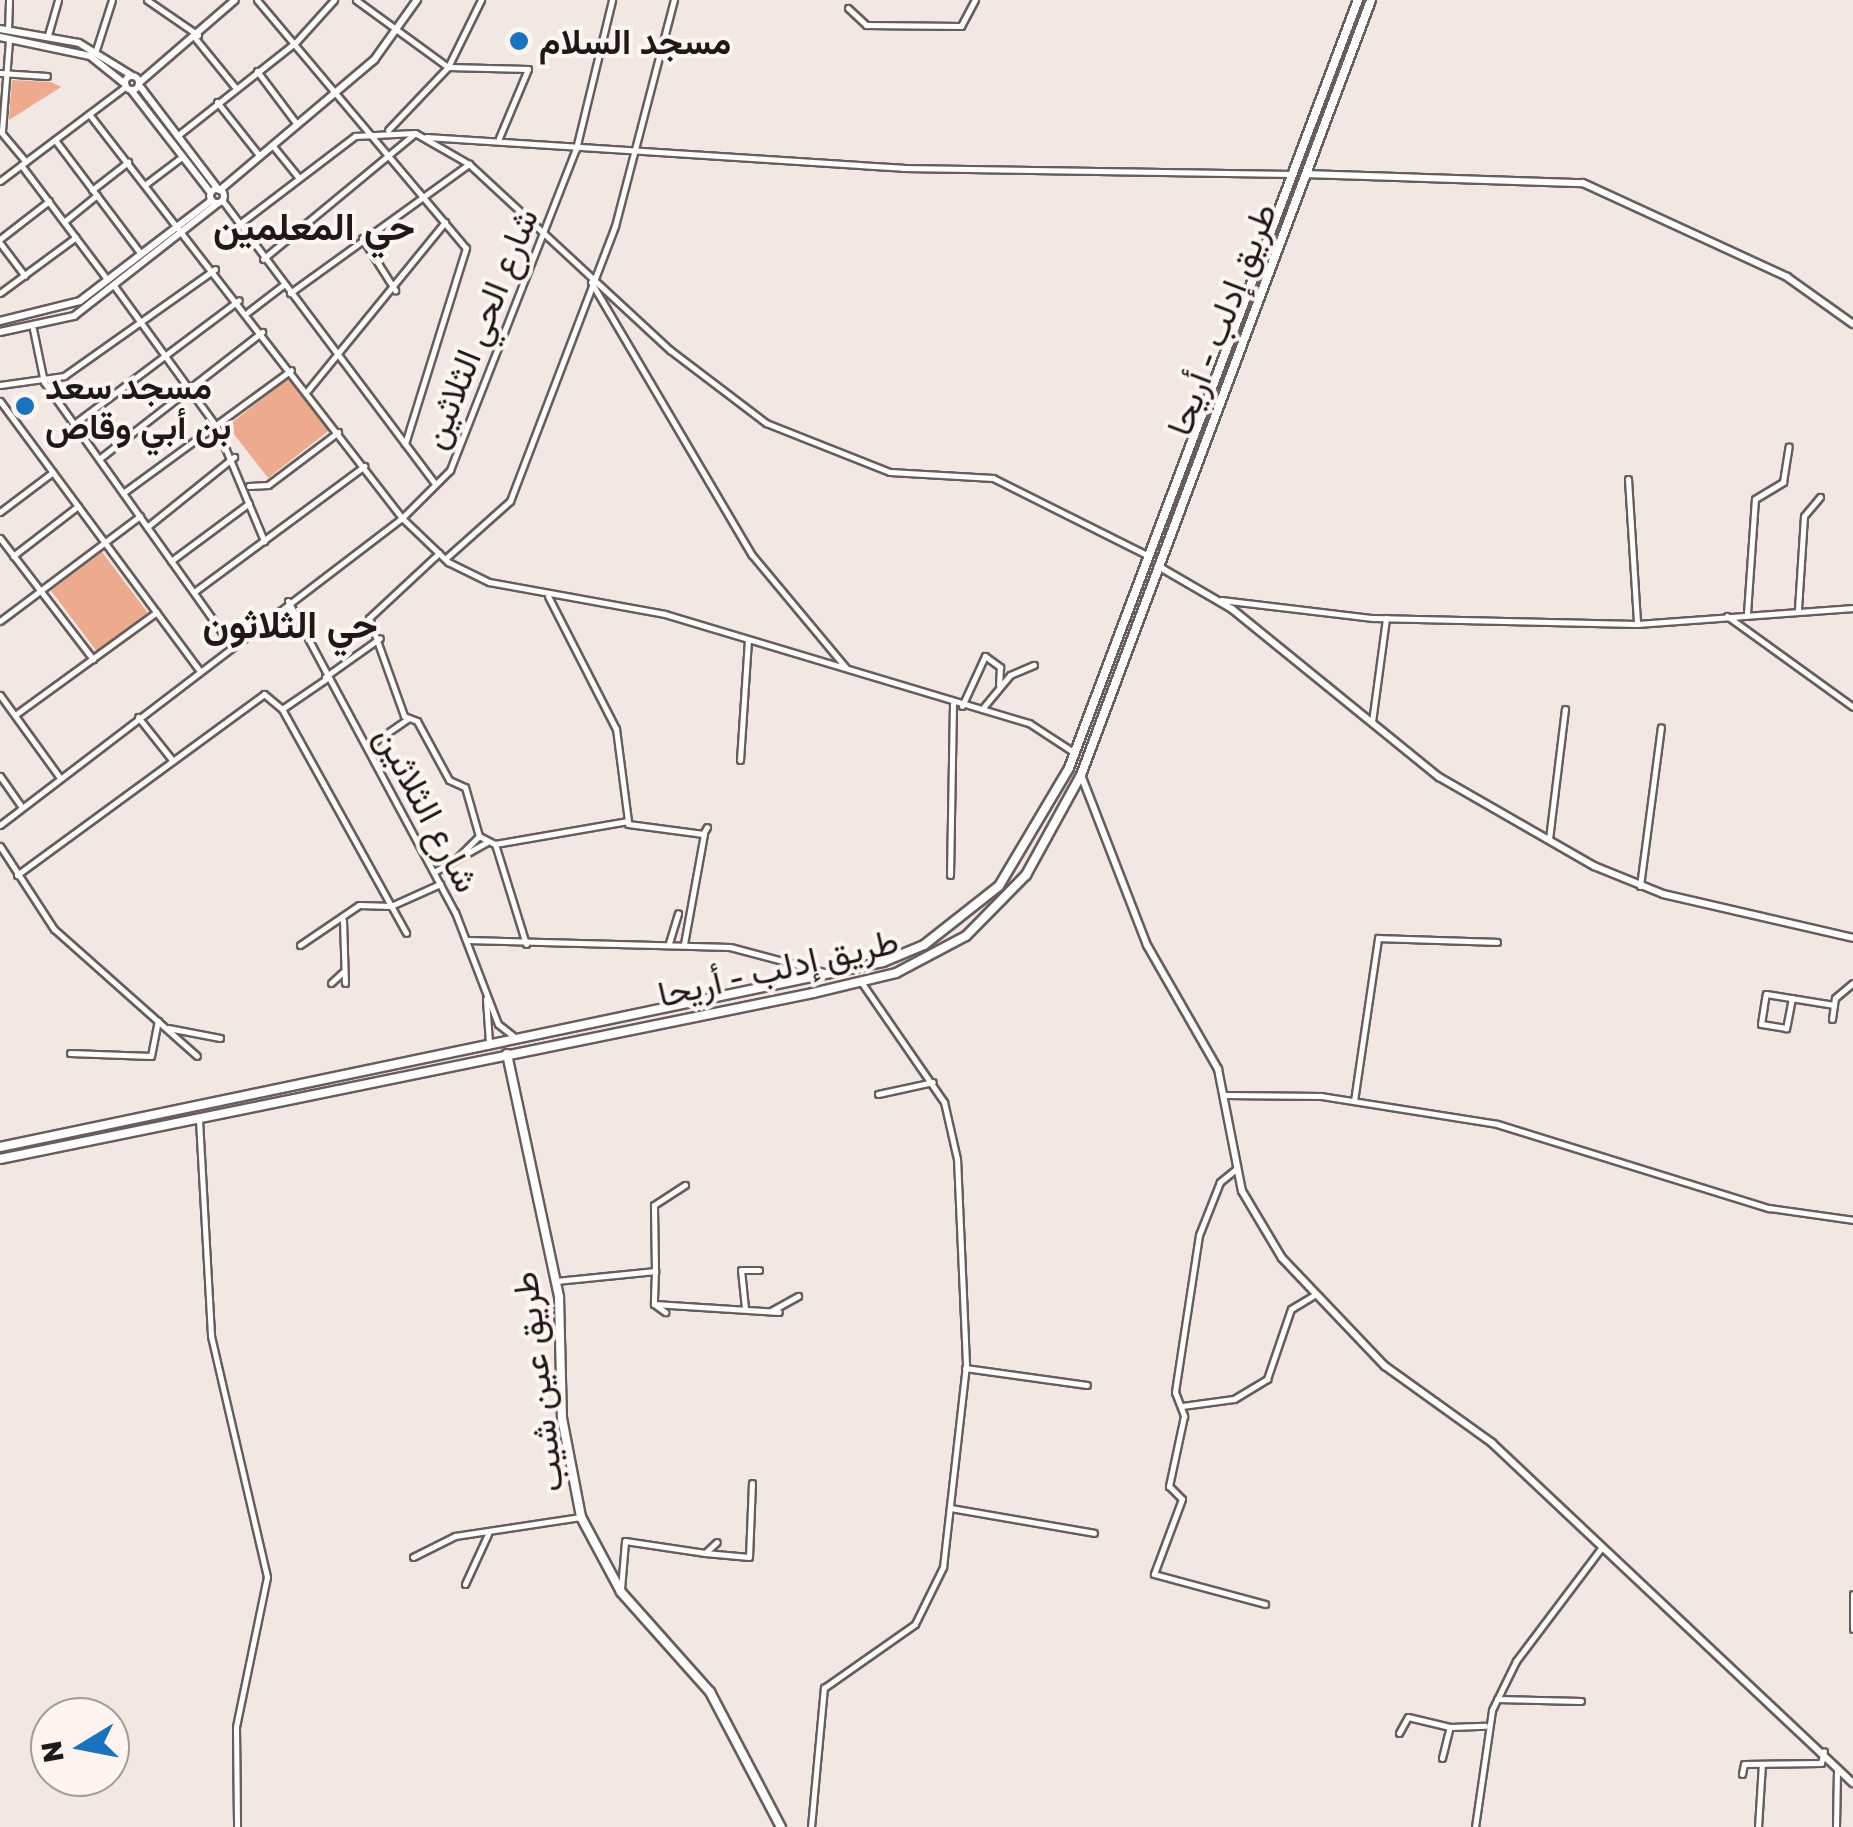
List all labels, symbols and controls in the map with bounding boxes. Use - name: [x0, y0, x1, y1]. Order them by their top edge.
- place label: مسجد السلام: [539, 20, 731, 62]
- marker: مسجد السلام: [508, 30, 530, 52]
- street label: طريق إدلب - أريحا: [1157, 197, 1285, 441]
- street label: شارع الحي الثلاثين: [412, 202, 546, 454]
- district label: حي المعلمين: [213, 203, 415, 249]
- place label: مسجد سعد بن أبي وقاص: [45, 365, 231, 447]
- marker: مسجد سعد بن أبي وقاص: [14, 395, 36, 417]
- district label: حي الثلاثون: [202, 601, 378, 647]
- street label: شارع الثلاثين: [367, 719, 489, 899]
- street label: طريق إدلب - أريحا: [654, 919, 902, 1015]
- street label: طريق عين شيب: [503, 1269, 571, 1495]
- north arrow: [30, 1697, 130, 1797]
- text: N: [34, 1739, 70, 1765]

